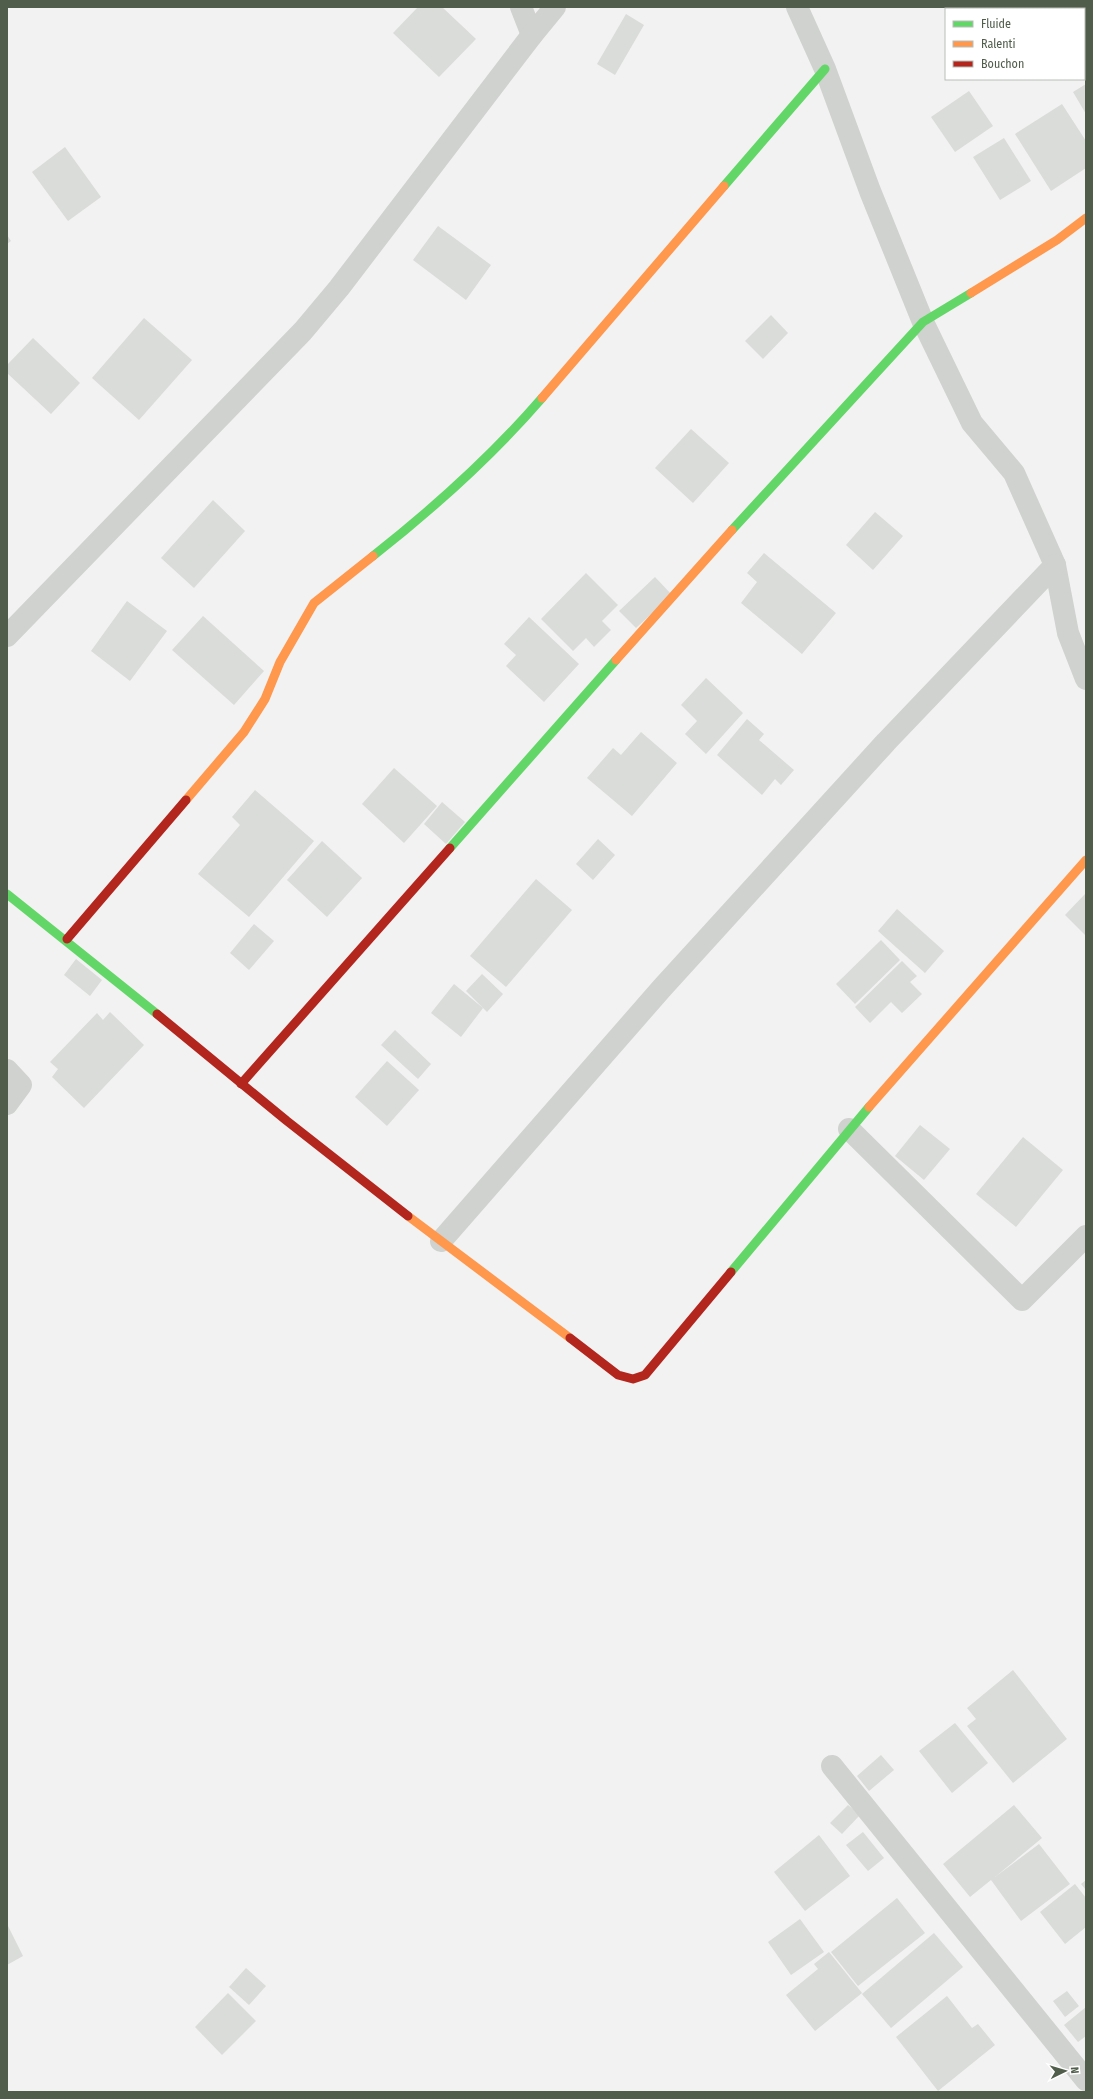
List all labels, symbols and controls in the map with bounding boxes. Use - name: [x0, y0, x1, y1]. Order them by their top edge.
- legend: [945, 8, 1085, 80]
- text: Fluide: [981, 17, 1011, 31]
- text: Ralenti: [981, 37, 1016, 51]
- text: Bouchon: [981, 57, 1024, 71]
- north arrow: [1045, 2051, 1085, 2091]
- text: N: [1068, 2066, 1081, 2074]

